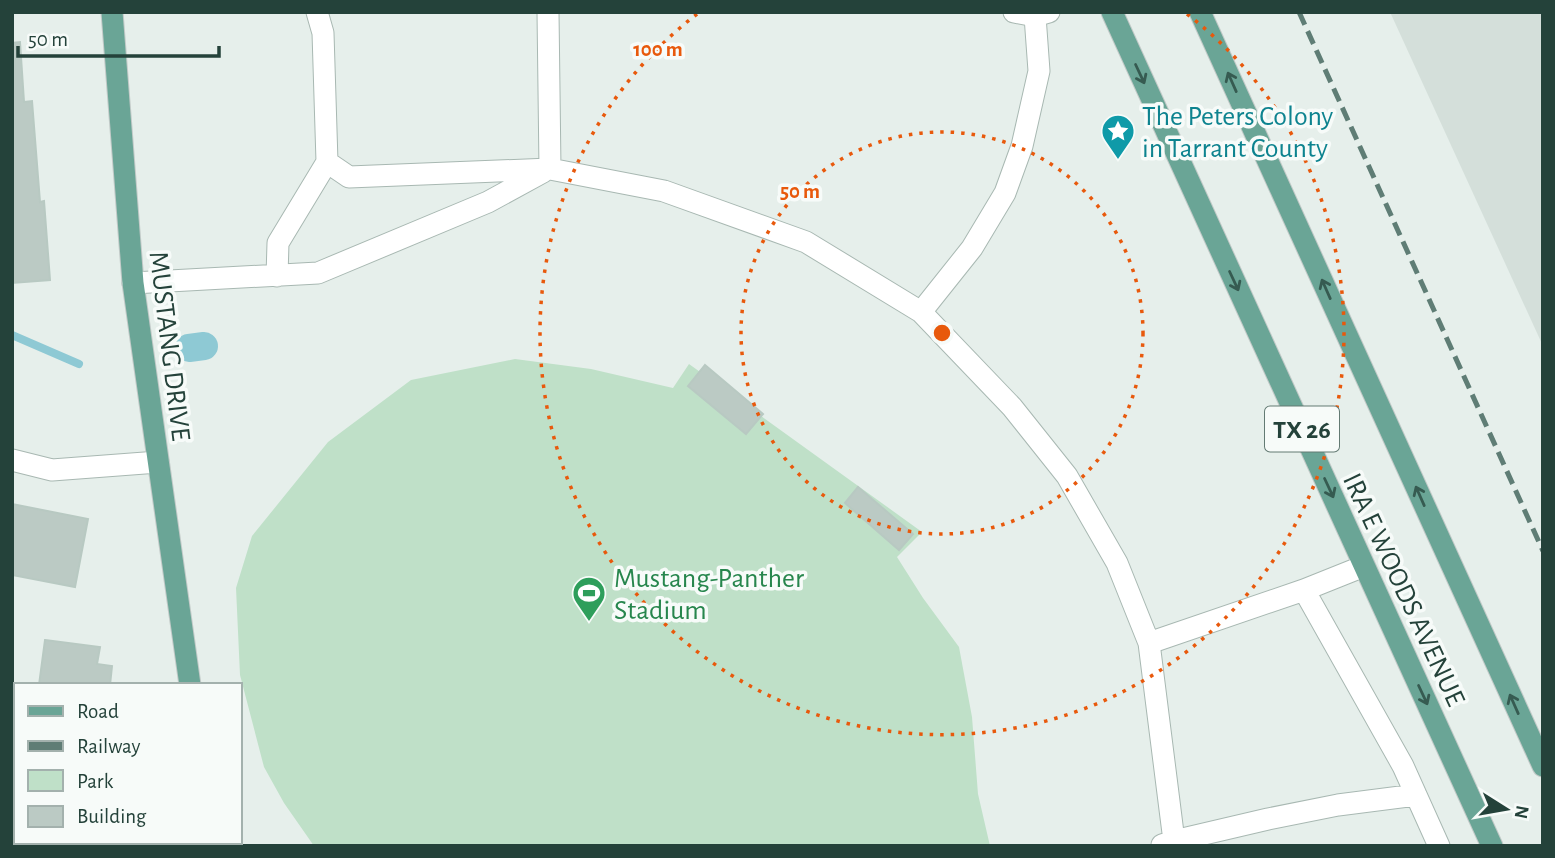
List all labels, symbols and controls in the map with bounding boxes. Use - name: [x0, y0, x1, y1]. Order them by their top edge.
- scale bar: [18, 14, 219, 58]
- text: 50 m: [28, 29, 68, 50]
- text: 100 m: [633, 39, 683, 60]
- one-way arrow: [1134, 63, 1147, 85]
- one-way arrow: [1225, 72, 1238, 93]
- place label: The Peters Colony in Tarrant County: [1142, 103, 1333, 163]
- place icon: The Peters Colony in Tarrant County: [1099, 112, 1137, 161]
- text: 50 m: [780, 181, 820, 202]
- street label: MUSTANG DRIVE: [143, 250, 195, 443]
- one-way arrow: [1228, 270, 1241, 292]
- one-way arrow: [1319, 279, 1332, 300]
- centre of rings: [930, 321, 954, 345]
- road number: TX 26: [1265, 406, 1339, 452]
- street label: IRA E WOODS AVENUE: [1337, 469, 1469, 710]
- one-way arrow: [1323, 477, 1336, 499]
- one-way arrow: [1413, 486, 1426, 508]
- place label: Mustang-Panther Stadium: [614, 565, 804, 625]
- sports icon: Mustang-Panther Stadium: [570, 574, 608, 623]
- legend: [14, 683, 242, 844]
- one-way arrow: [1417, 684, 1430, 706]
- one-way arrow: [1507, 693, 1520, 714]
- text: Road: [77, 701, 119, 722]
- text: Railway: [77, 736, 140, 757]
- text: Park: [77, 771, 114, 792]
- north arrow: [1471, 774, 1541, 844]
- text: N: [1511, 804, 1532, 820]
- text: Building: [77, 806, 147, 827]

